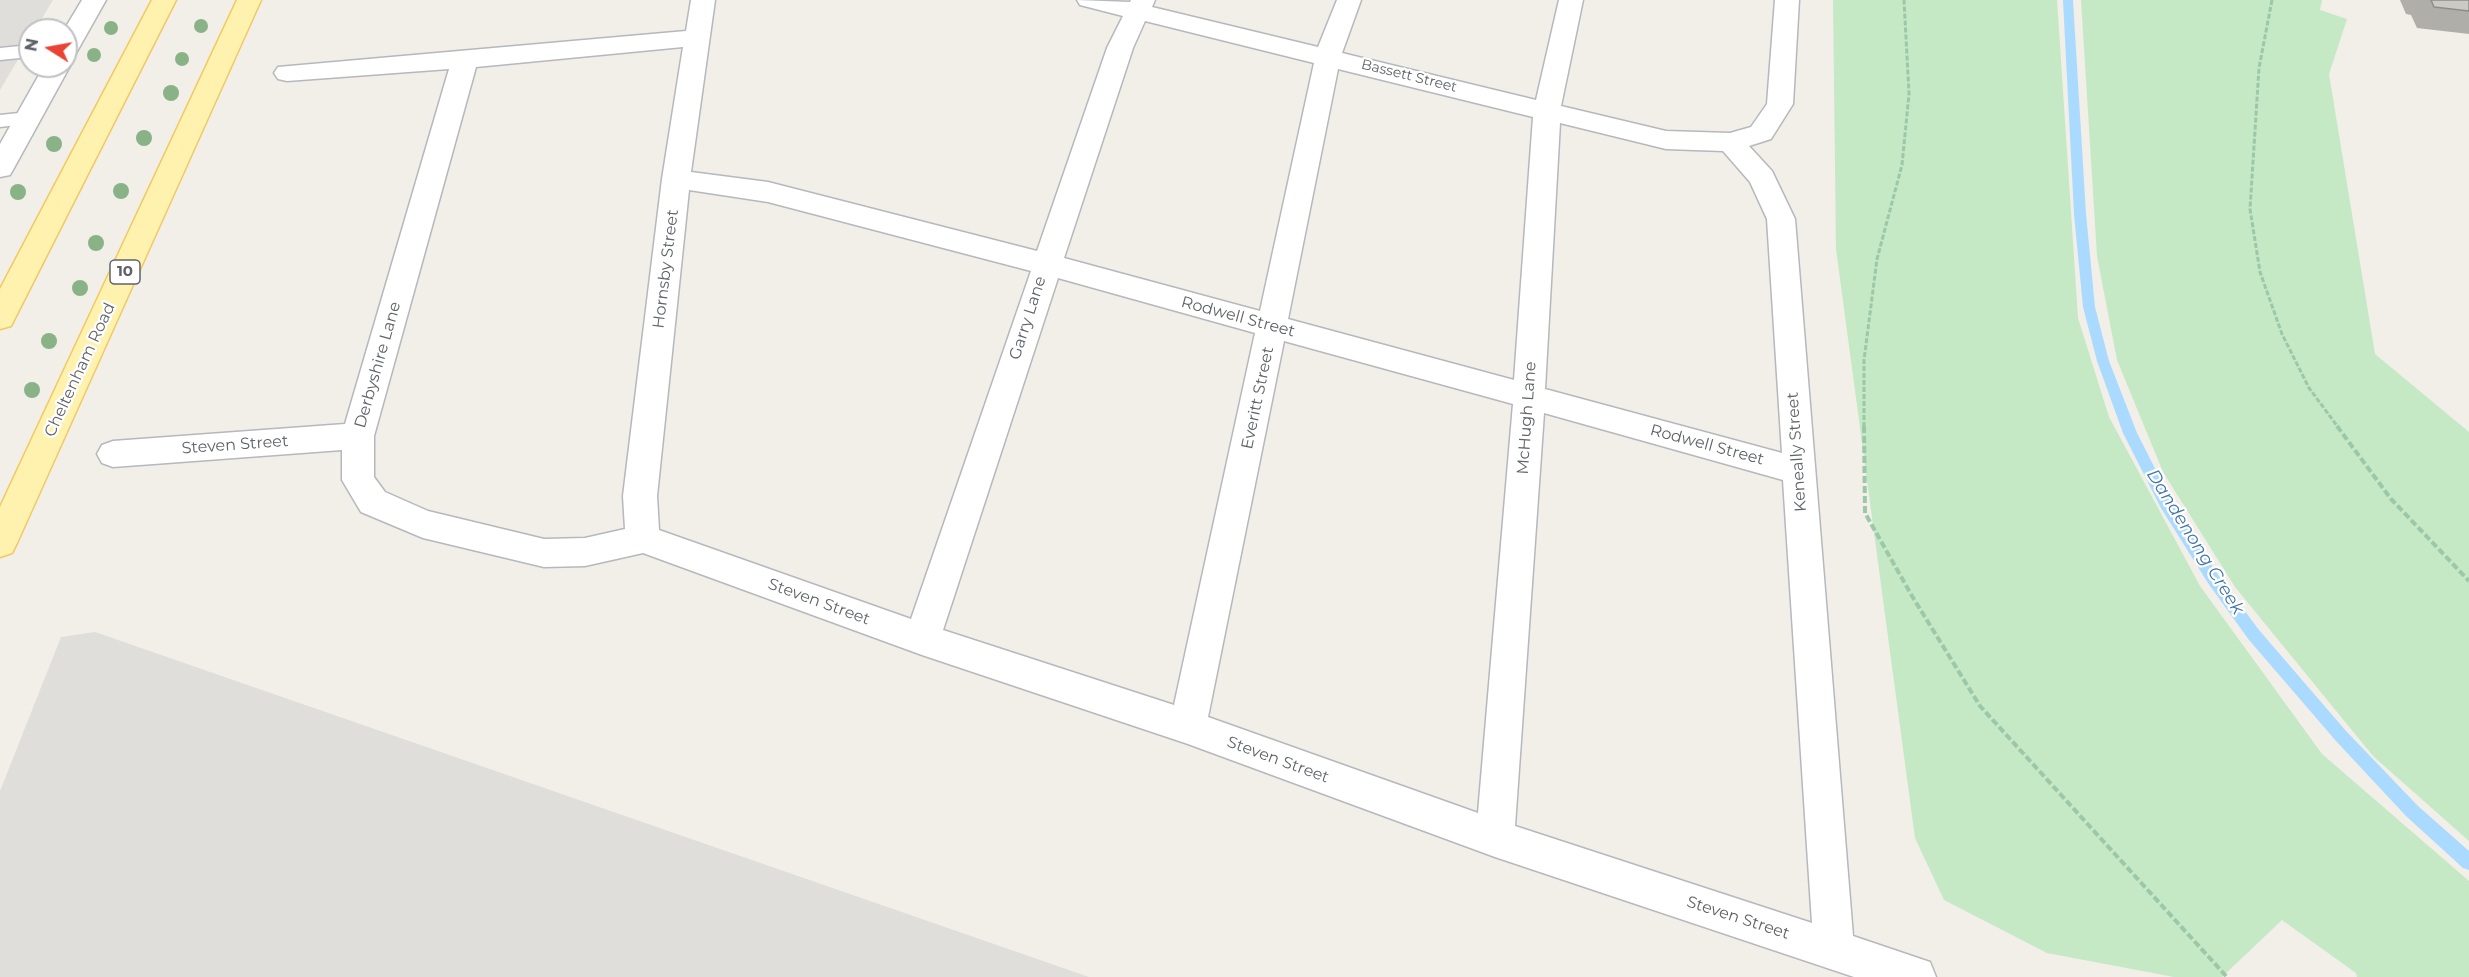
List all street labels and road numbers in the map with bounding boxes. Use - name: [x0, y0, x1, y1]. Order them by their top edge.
- street label: Bassett Street: [1359, 56, 1459, 96]
- street label: Hornsby Street: [649, 208, 683, 330]
- road number: 10: [110, 260, 140, 284]
- street label: Garry Lane: [1005, 274, 1051, 362]
- street label: Rodwell Street: [1179, 293, 1297, 341]
- street label: Cheltenham Road: [40, 300, 120, 440]
- street label: Derbyshire Lane: [351, 300, 405, 430]
- street label: Everitt Street: [1238, 345, 1278, 451]
- street label: McHugh Lane: [1513, 361, 1541, 475]
- street label: Keneally Street: [1783, 391, 1811, 513]
- street label: Rodwell Street: [1648, 421, 1766, 469]
- street label: Steven Street: [181, 432, 289, 458]
- street label: Steven Street: [765, 575, 873, 629]
- street label: Steven Street: [1224, 733, 1332, 787]
- street label: Steven Street: [1684, 892, 1792, 944]

